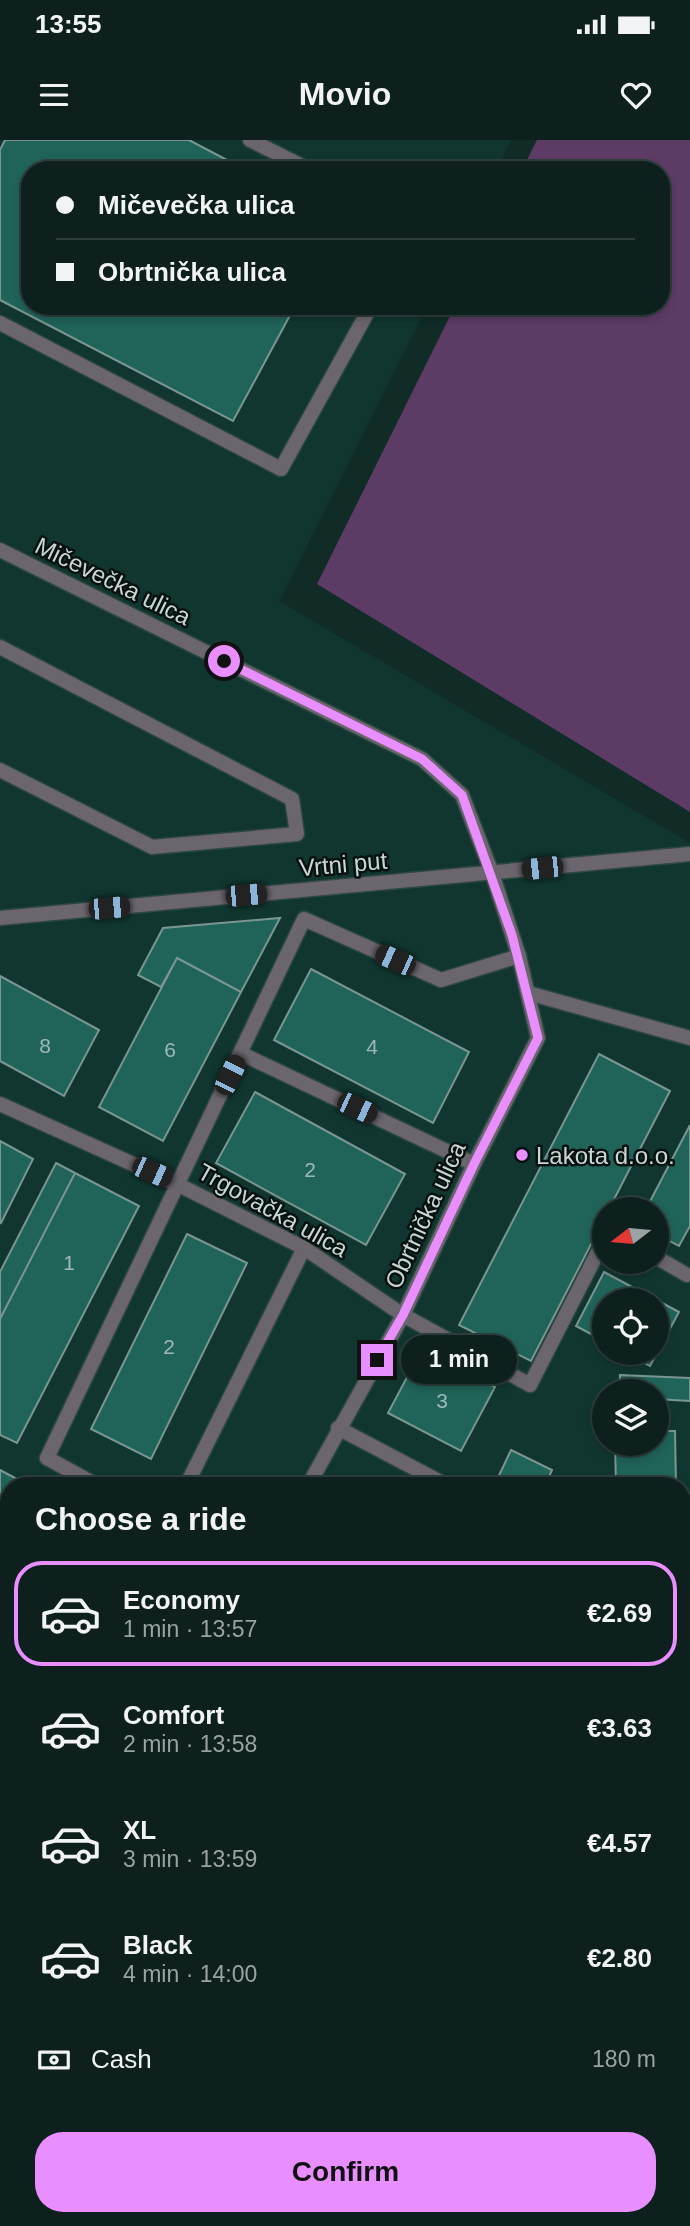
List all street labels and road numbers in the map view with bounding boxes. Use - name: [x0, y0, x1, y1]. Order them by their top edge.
- street label: Mičevečka ulica: [31, 532, 196, 631]
- street label: Vrtni put: [298, 847, 389, 881]
- street label: Obrtnička ulica: [379, 1137, 471, 1293]
- street label: Trgovačka ulica: [193, 1158, 353, 1263]

